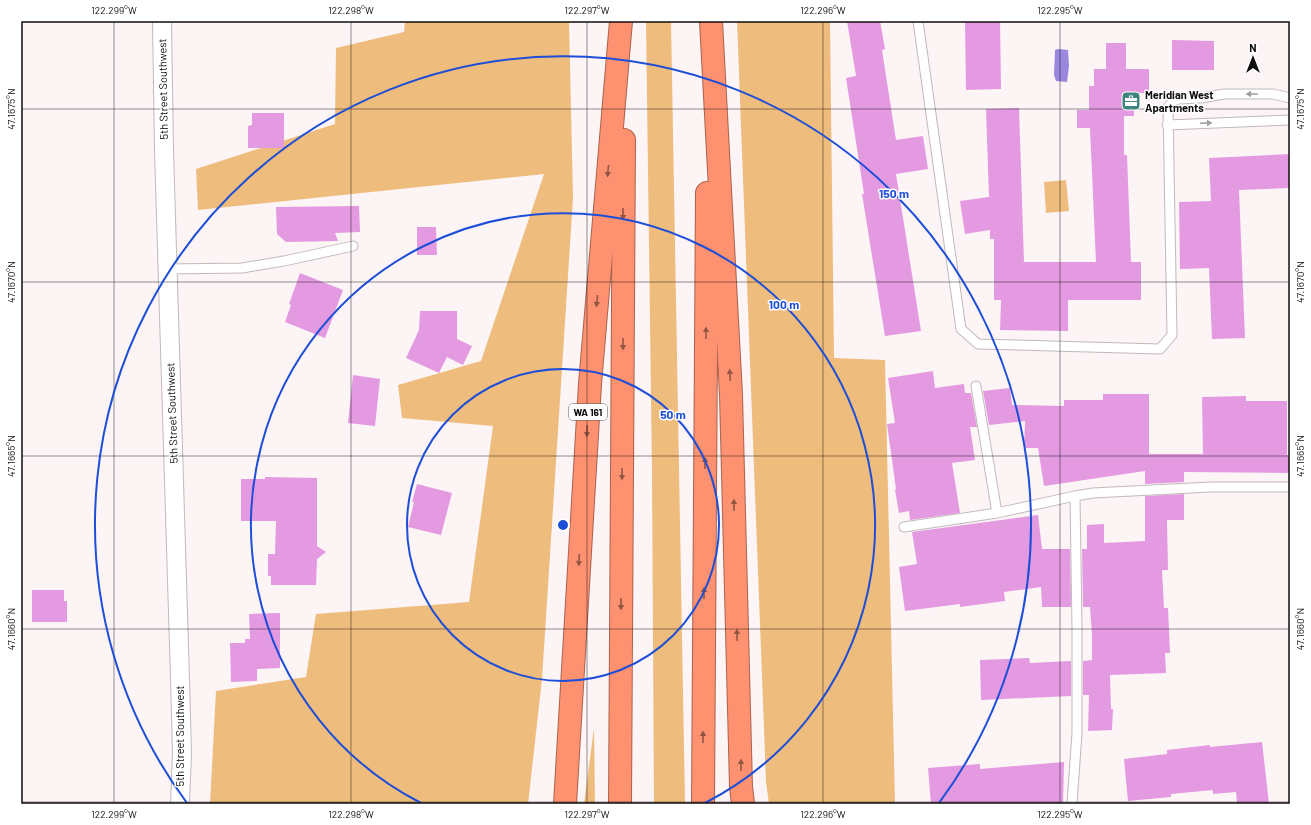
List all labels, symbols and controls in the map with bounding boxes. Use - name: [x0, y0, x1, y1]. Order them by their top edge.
- text: 122.299°W: [91, 4, 137, 16]
- text: 122.298°W: [328, 4, 374, 16]
- text: 122.297°W: [565, 4, 610, 16]
- text: 122.296°W: [800, 4, 846, 16]
- text: 122.295°W: [1037, 4, 1083, 16]
- street label: 5th Street Southwest: [155, 38, 170, 140]
- north arrow: [1233, 38, 1273, 78]
- text: N: [1249, 41, 1257, 54]
- text: 47.1675°N: [5, 88, 17, 130]
- place label: Meridian West Apartments: [1145, 88, 1214, 114]
- text: 47.1675°N: [1294, 88, 1306, 130]
- office icon: Meridian West Apartments: [1120, 90, 1142, 112]
- one-way arrow: [1245, 91, 1258, 97]
- one-way arrow: [1200, 120, 1213, 126]
- one-way arrow: [604, 165, 611, 177]
- text: 150 m: [879, 186, 909, 200]
- one-way arrow: [620, 208, 626, 221]
- text: 47.1670°N: [5, 261, 17, 303]
- text: 47.1670°N: [1294, 261, 1306, 303]
- one-way arrow: [594, 295, 600, 307]
- text: 100 m: [769, 297, 799, 311]
- one-way arrow: [703, 326, 709, 339]
- one-way arrow: [620, 338, 626, 351]
- street label: 5th Street Southwest: [163, 362, 180, 464]
- one-way arrow: [727, 369, 734, 381]
- road number: WA 161: [569, 404, 607, 420]
- text: 50 m: [660, 407, 686, 421]
- one-way arrow: [584, 425, 591, 437]
- text: 47.1665°N: [5, 435, 17, 477]
- text: 47.1665°N: [1294, 435, 1306, 477]
- one-way arrow: [702, 456, 708, 469]
- one-way arrow: [619, 468, 625, 481]
- one-way arrow: [731, 498, 737, 511]
- centre of rings: [556, 518, 570, 532]
- one-way arrow: [576, 554, 583, 566]
- one-way arrow: [701, 586, 707, 599]
- one-way arrow: [618, 598, 624, 611]
- text: 47.1660°N: [5, 608, 17, 650]
- text: 47.1660°N: [1294, 608, 1306, 650]
- one-way arrow: [734, 629, 741, 641]
- street label: 5th Street Southwest: [173, 686, 186, 786]
- one-way arrow: [700, 730, 706, 743]
- one-way arrow: [737, 759, 744, 771]
- text: 122.299°W: [91, 808, 137, 820]
- text: 122.298°W: [328, 808, 374, 820]
- text: 122.297°W: [565, 808, 610, 820]
- text: 122.296°W: [800, 808, 846, 820]
- text: 122.295°W: [1037, 808, 1083, 820]

